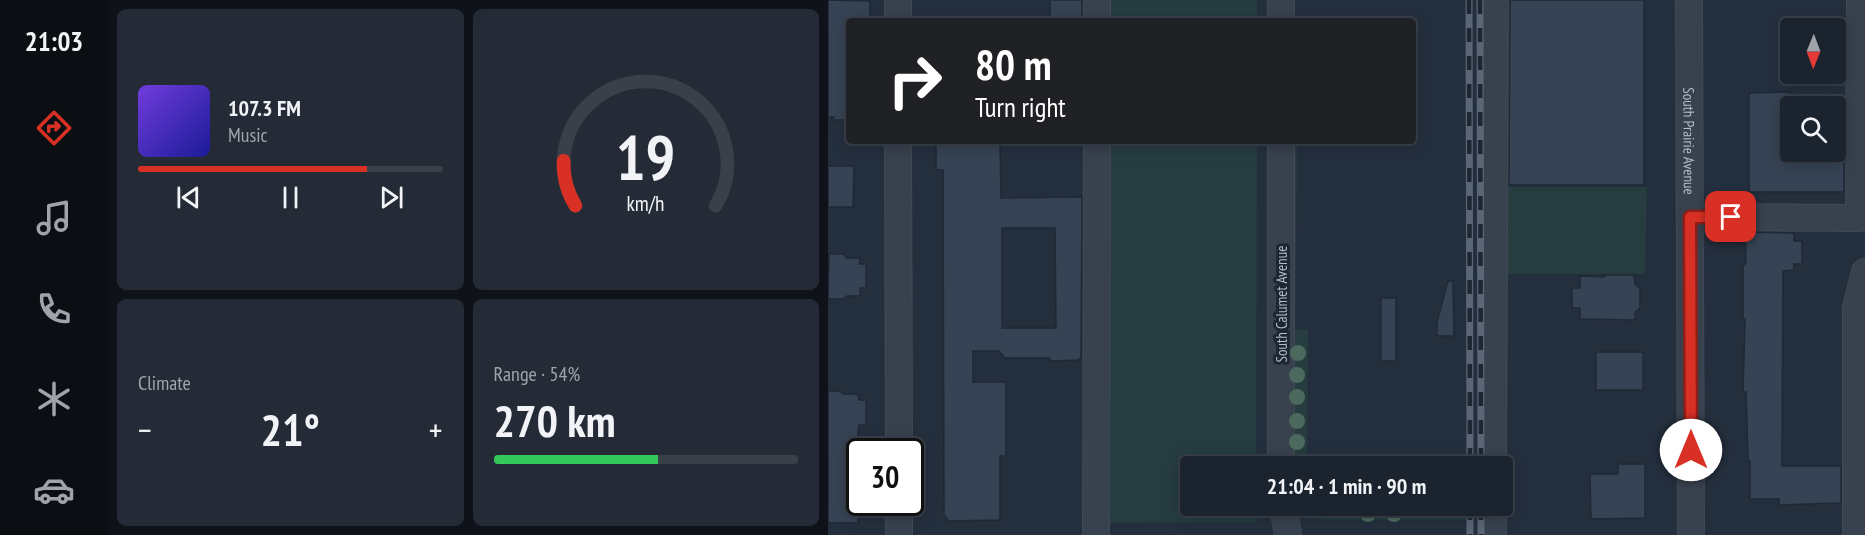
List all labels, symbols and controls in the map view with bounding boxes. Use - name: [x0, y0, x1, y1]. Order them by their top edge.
- north arrow: [1780, 18, 1846, 84]
- map controls: [1780, 18, 1846, 162]
- text: 21:03: [25, 24, 83, 58]
- text: 80 m: [975, 37, 1052, 92]
- icon: right: [876, 42, 954, 120]
- street label: South Prairie Avenue: [1680, 87, 1699, 195]
- text: Turn right: [975, 90, 1066, 124]
- text: 107.3 FM: [228, 94, 301, 122]
- button: search: [1780, 96, 1846, 162]
- icon: directions: [33, 107, 75, 149]
- text: 19: [616, 117, 676, 198]
- text: Music: [228, 122, 268, 148]
- icon: previous: [172, 181, 205, 214]
- icon: pause: [274, 181, 307, 214]
- icon: next: [375, 181, 408, 214]
- text: km/h: [627, 190, 665, 218]
- pin: [1705, 191, 1756, 242]
- icon: music: [33, 197, 75, 239]
- icon: arrive: [1714, 200, 1747, 233]
- street label: South Calumet Avenue: [1272, 246, 1291, 362]
- icon: phone: [33, 288, 75, 330]
- text: Range · 54%: [494, 361, 580, 387]
- text: Climate: [138, 370, 191, 396]
- icon: climate: [33, 378, 75, 420]
- text: 270 km: [494, 391, 616, 449]
- text: 21°: [261, 400, 320, 458]
- text: −: [138, 408, 152, 451]
- text: +: [429, 408, 443, 451]
- position arrow: [1659, 418, 1723, 482]
- speed limit sign: 30: [846, 438, 924, 516]
- icon: car: [33, 469, 75, 511]
- text: 21:04 · 1 min · 90 m: [1267, 472, 1426, 500]

